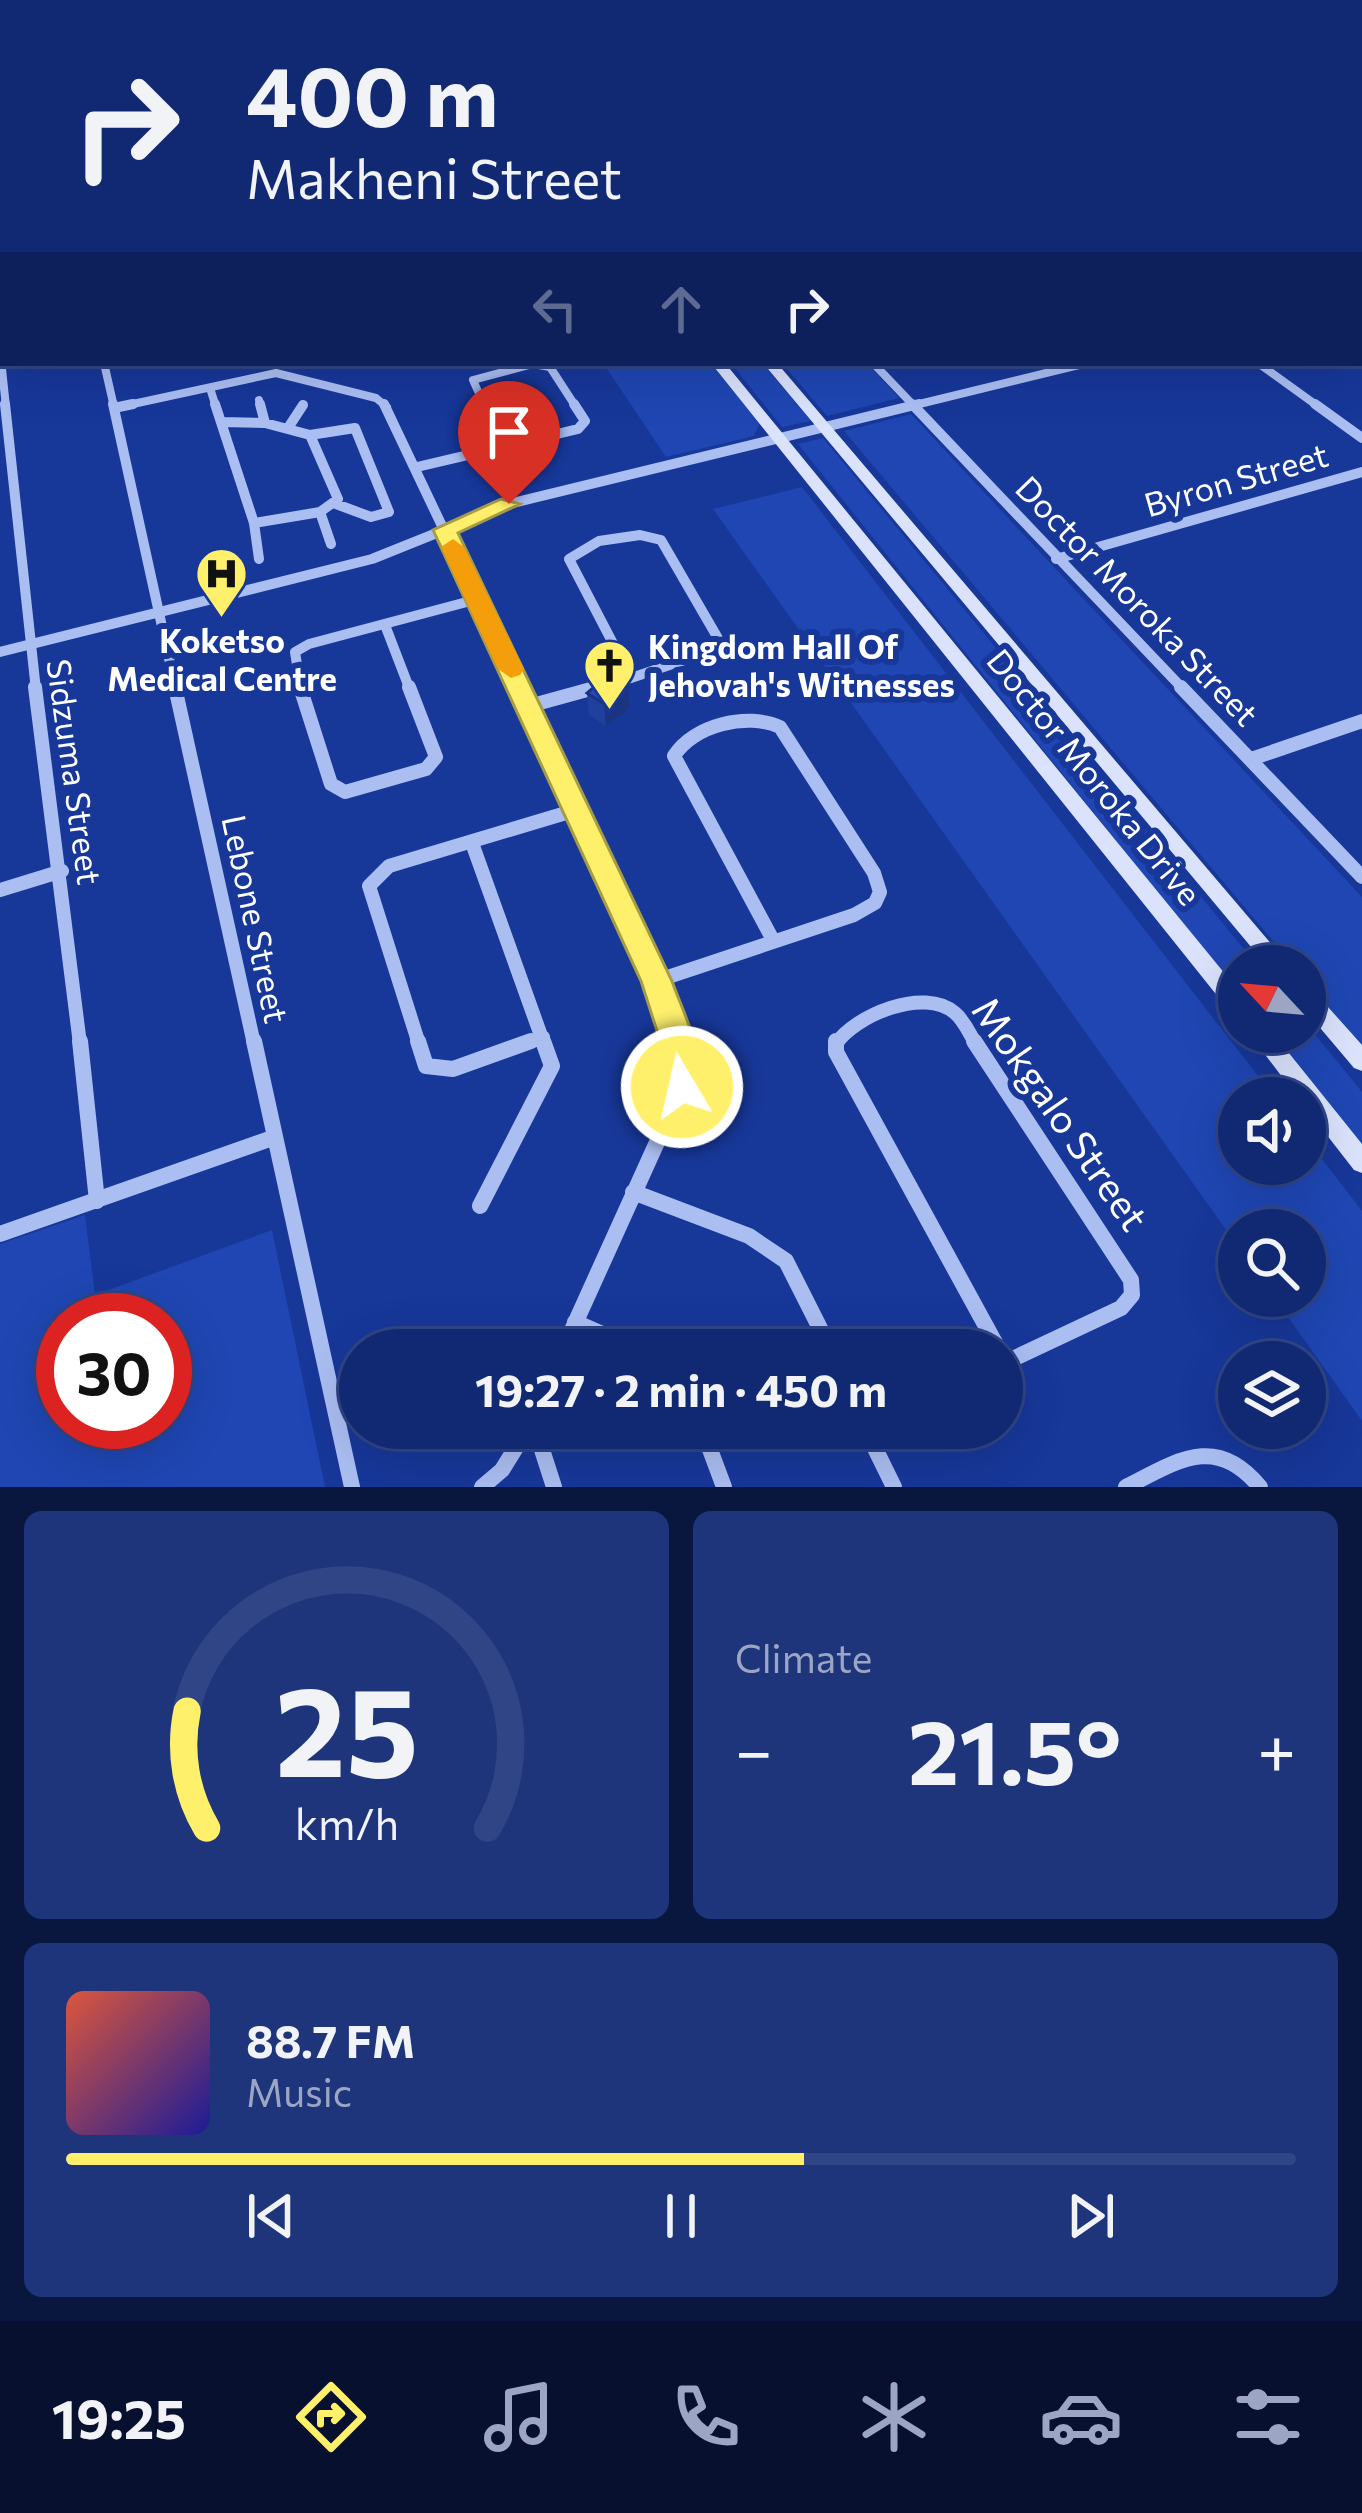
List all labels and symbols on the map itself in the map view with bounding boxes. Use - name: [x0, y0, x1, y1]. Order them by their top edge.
- pin: [458, 381, 560, 504]
- street label: Byron Street: [1139, 433, 1332, 524]
- street label: Doctor Moroka Street: [1008, 467, 1268, 733]
- hospital icon: Koketso Medical Centre: [194, 546, 250, 620]
- place label: Koketso Medical Centre: [107, 619, 337, 698]
- place label: Kingdom Hall Of Jehovah's Witnesses: [648, 625, 955, 704]
- church icon: Kingdom Hall Of Jehovah's Witnesses: [581, 638, 637, 712]
- street label: Doctor Moroka Drive: [979, 640, 1211, 912]
- street label: Sidzuma Street: [39, 656, 112, 887]
- street label: Lebone Street: [214, 811, 299, 1026]
- north arrow: [1218, 945, 1326, 1053]
- street label: Mokgalo Street: [963, 987, 1160, 1239]
- position arrow: [619, 1024, 745, 1150]
- speed limit sign: 30: [36, 1293, 192, 1449]

